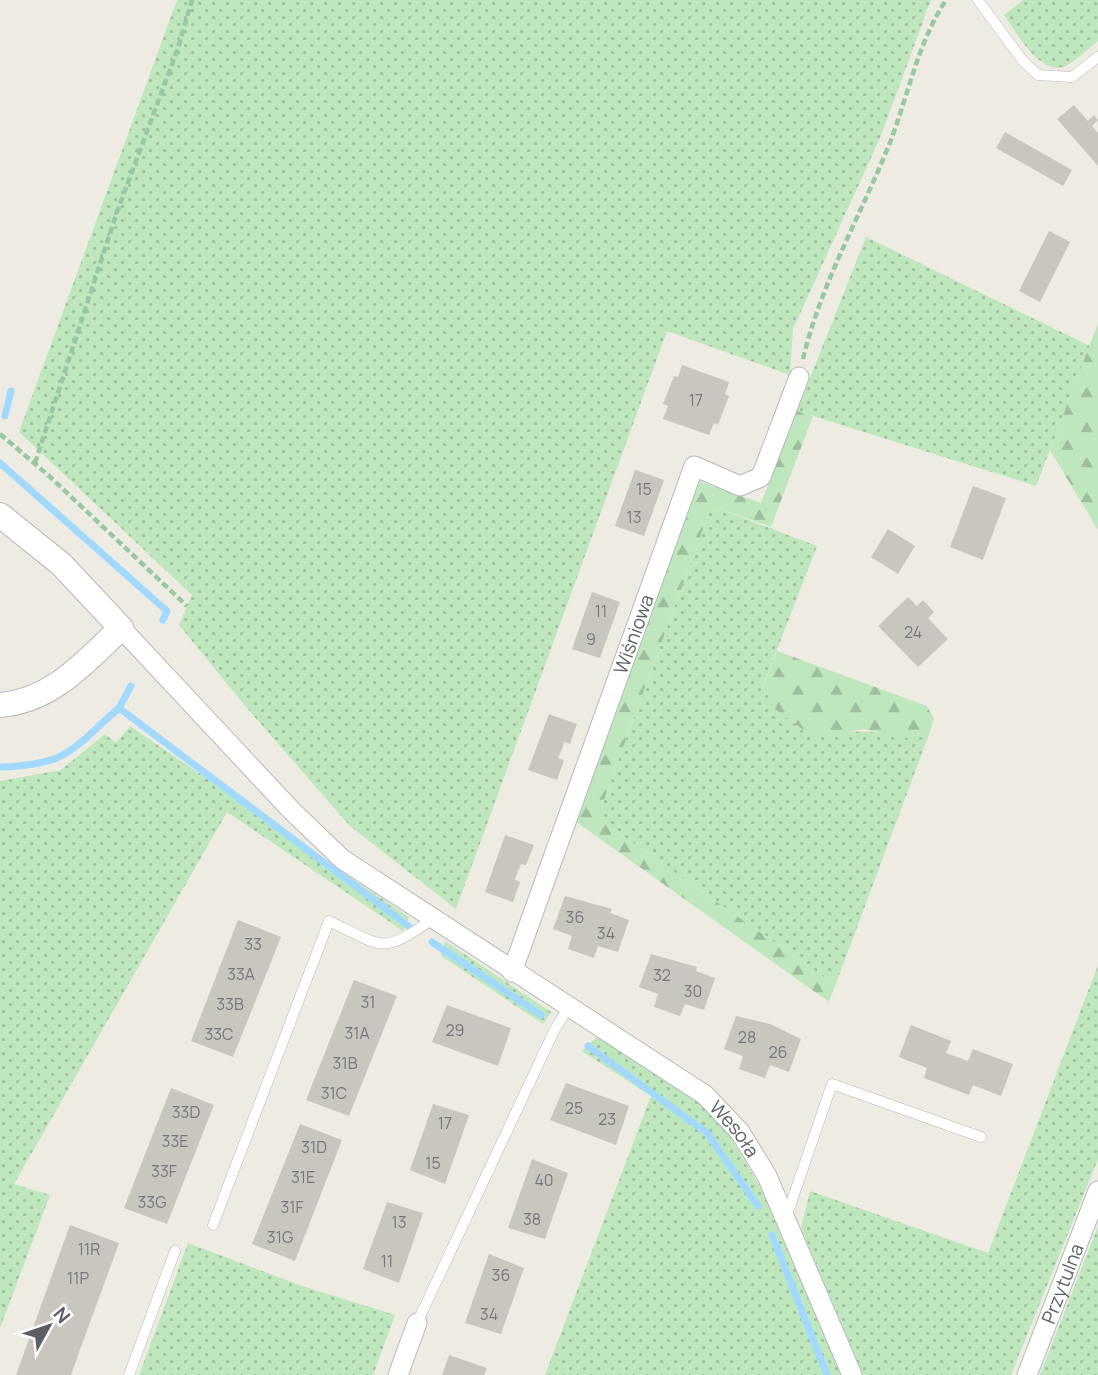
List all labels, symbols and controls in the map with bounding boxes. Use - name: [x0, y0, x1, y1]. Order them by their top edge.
- house number: 17: [689, 389, 703, 411]
- house number: 15: [636, 478, 652, 500]
- house number: 13: [626, 506, 642, 528]
- street label: Wiśniowa: [607, 591, 660, 678]
- house number: 11: [595, 600, 607, 622]
- house number: 24: [904, 621, 922, 643]
- house number: 9: [586, 628, 596, 650]
- house number: 36: [566, 906, 584, 928]
- house number: 34: [597, 922, 615, 944]
- house number: 33: [244, 933, 262, 955]
- house number: 33A: [227, 963, 255, 985]
- house number: 32: [653, 964, 671, 986]
- house number: 30: [684, 980, 702, 1002]
- house number: 31: [360, 991, 376, 1013]
- house number: 33B: [216, 993, 244, 1015]
- house number: 29: [445, 1019, 465, 1041]
- house number: 31A: [344, 1022, 370, 1044]
- house number: 33C: [204, 1023, 234, 1045]
- house number: 28: [738, 1026, 756, 1048]
- house number: 26: [768, 1041, 788, 1063]
- house number: 31B: [333, 1052, 358, 1074]
- house number: 31C: [321, 1082, 347, 1104]
- street label: Wesoła: [704, 1095, 765, 1162]
- house number: 25: [565, 1097, 583, 1119]
- house number: 33D: [172, 1101, 200, 1123]
- house number: 23: [598, 1108, 616, 1130]
- house number: 17: [438, 1112, 452, 1134]
- house number: 33E: [162, 1130, 188, 1152]
- house number: 31D: [301, 1136, 327, 1158]
- house number: 15: [425, 1152, 441, 1174]
- house number: 33F: [151, 1160, 177, 1182]
- house number: 31E: [291, 1166, 315, 1188]
- house number: 40: [534, 1169, 554, 1191]
- house number: 33G: [138, 1191, 166, 1213]
- house number: 31F: [280, 1196, 304, 1218]
- house number: 38: [523, 1208, 541, 1230]
- house number: 13: [391, 1211, 407, 1233]
- house number: 31G: [267, 1226, 293, 1248]
- house number: 11R: [78, 1238, 100, 1260]
- street label: Przytulna: [1035, 1240, 1090, 1327]
- house number: 11: [381, 1250, 393, 1272]
- house number: 36: [492, 1264, 510, 1286]
- house number: 11P: [67, 1267, 89, 1289]
- north arrow: [14, 1291, 84, 1361]
- text: N: [48, 1301, 76, 1329]
- house number: 34: [480, 1303, 498, 1325]

